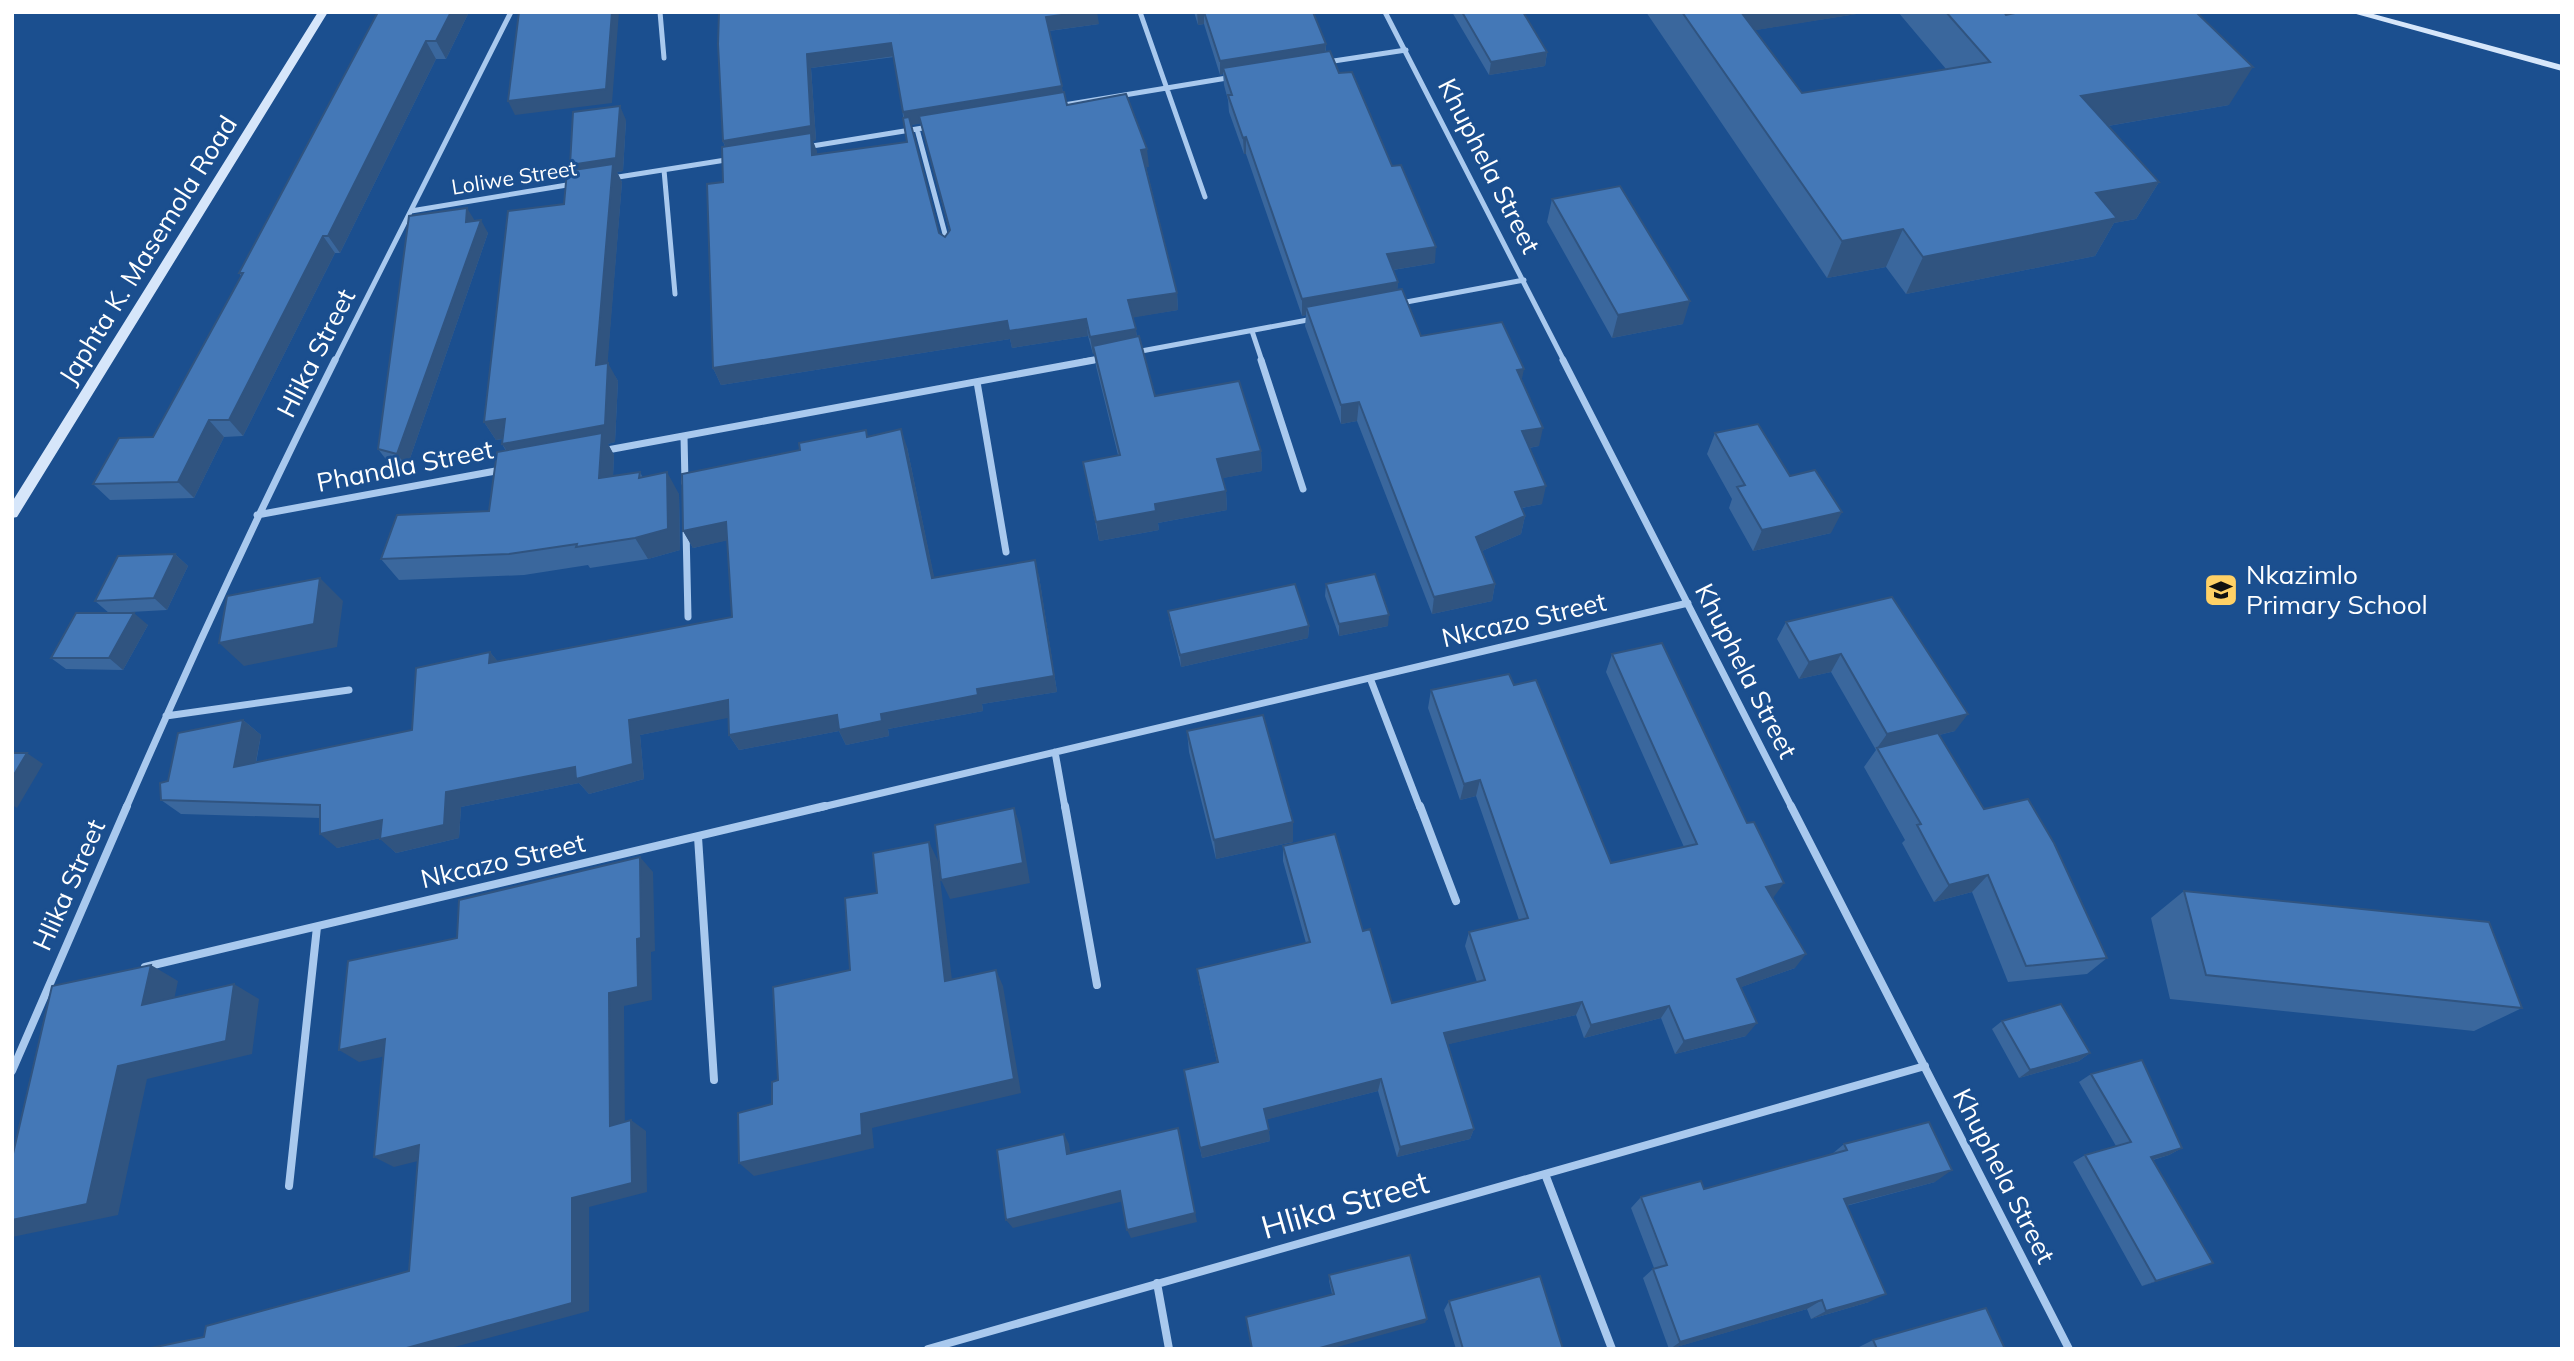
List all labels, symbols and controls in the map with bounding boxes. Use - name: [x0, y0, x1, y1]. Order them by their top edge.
- street label: Khuphela Street: [1431, 73, 1548, 259]
- street label: Japhta K. Masemola Road: [51, 109, 244, 390]
- street label: Loliwe Street: [449, 154, 578, 200]
- street label: Hlika Street: [269, 283, 362, 423]
- street label: Phandla Street: [314, 432, 496, 499]
- place label: Nkazimlo Primary School: [2246, 558, 2428, 621]
- school or university icon: Nkazimlo Primary School: [2202, 571, 2240, 609]
- street label: Khuphela Street: [1688, 578, 1805, 764]
- street label: Nkcazo Street: [1439, 585, 1609, 654]
- street label: Hlika Street: [25, 814, 112, 955]
- street label: Nkcazo Street: [418, 826, 588, 895]
- street label: Khuphela Street: [1946, 1083, 2063, 1269]
- street label: Hlika Street: [1256, 1161, 1433, 1247]

